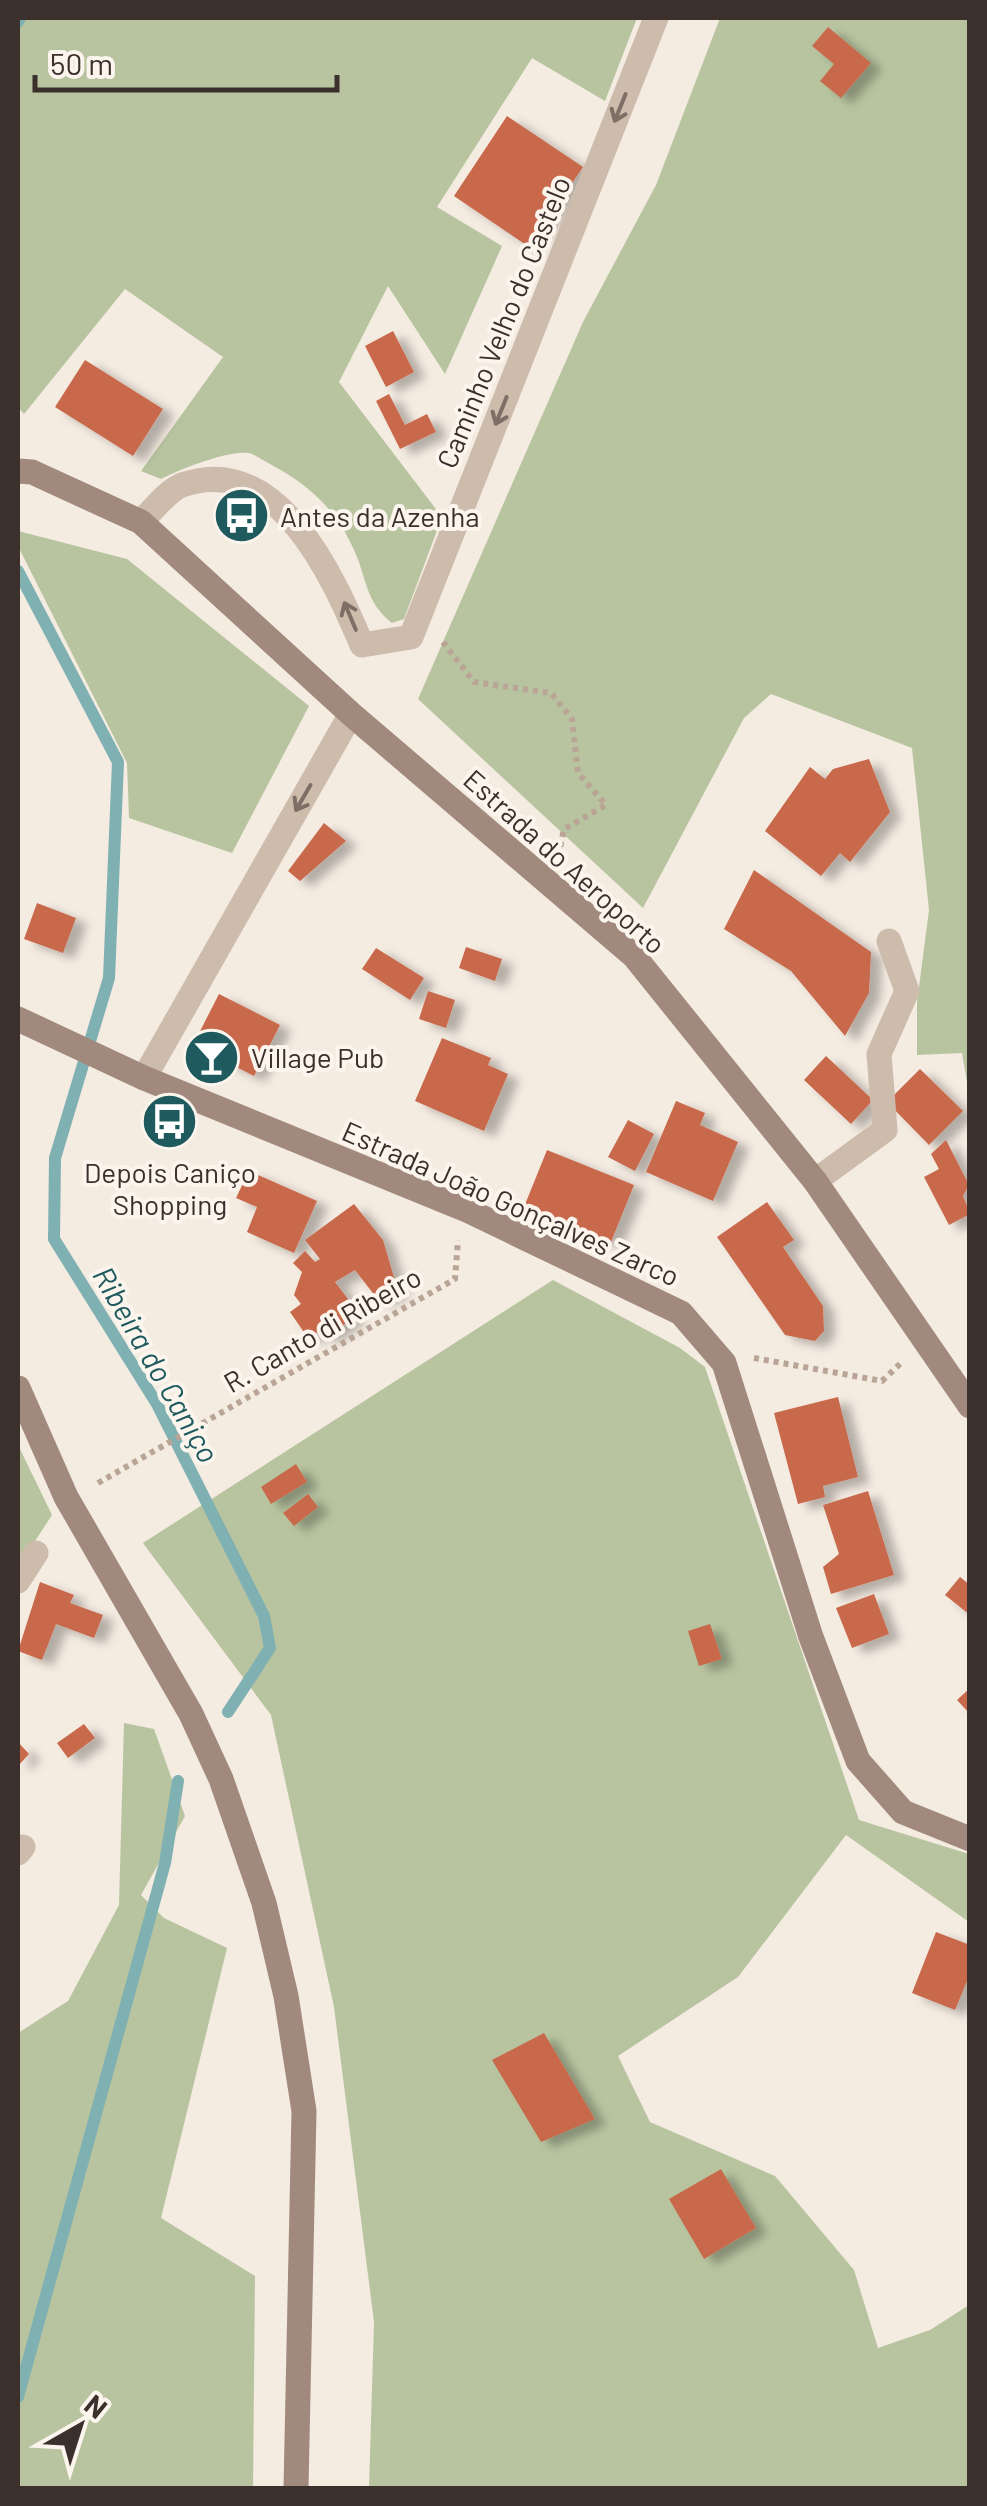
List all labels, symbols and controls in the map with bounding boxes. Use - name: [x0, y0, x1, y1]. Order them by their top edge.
- scale bar: [35, 30, 338, 92]
- text: 50 m: [50, 45, 113, 81]
- one-way arrow: [609, 92, 627, 123]
- street label: Caminho Velho do Castelo: [429, 171, 577, 473]
- one-way arrow: [490, 395, 508, 425]
- bus stop icon: Antes da Azenha: [211, 486, 271, 546]
- place label: Antes da Azenha: [280, 499, 480, 533]
- one-way arrow: [339, 601, 357, 632]
- street label: Estrada do Aeroporto: [457, 762, 673, 960]
- one-way arrow: [293, 783, 313, 813]
- bar icon: Village Pub: [182, 1027, 242, 1087]
- place label: Village Pub: [251, 1040, 384, 1074]
- bus stop icon: Depois Caniço Shopping: [140, 1091, 200, 1151]
- street label: Estrada João Gonçalves Zarco: [337, 1113, 685, 1293]
- place label: Depois Caniço Shopping: [84, 1155, 256, 1221]
- water label: Ribeira do Caniço: [86, 1259, 228, 1469]
- street label: R. Canto di Ribeiro: [217, 1259, 427, 1399]
- north arrow: [30, 2376, 130, 2476]
- text: N: [78, 2387, 114, 2425]

